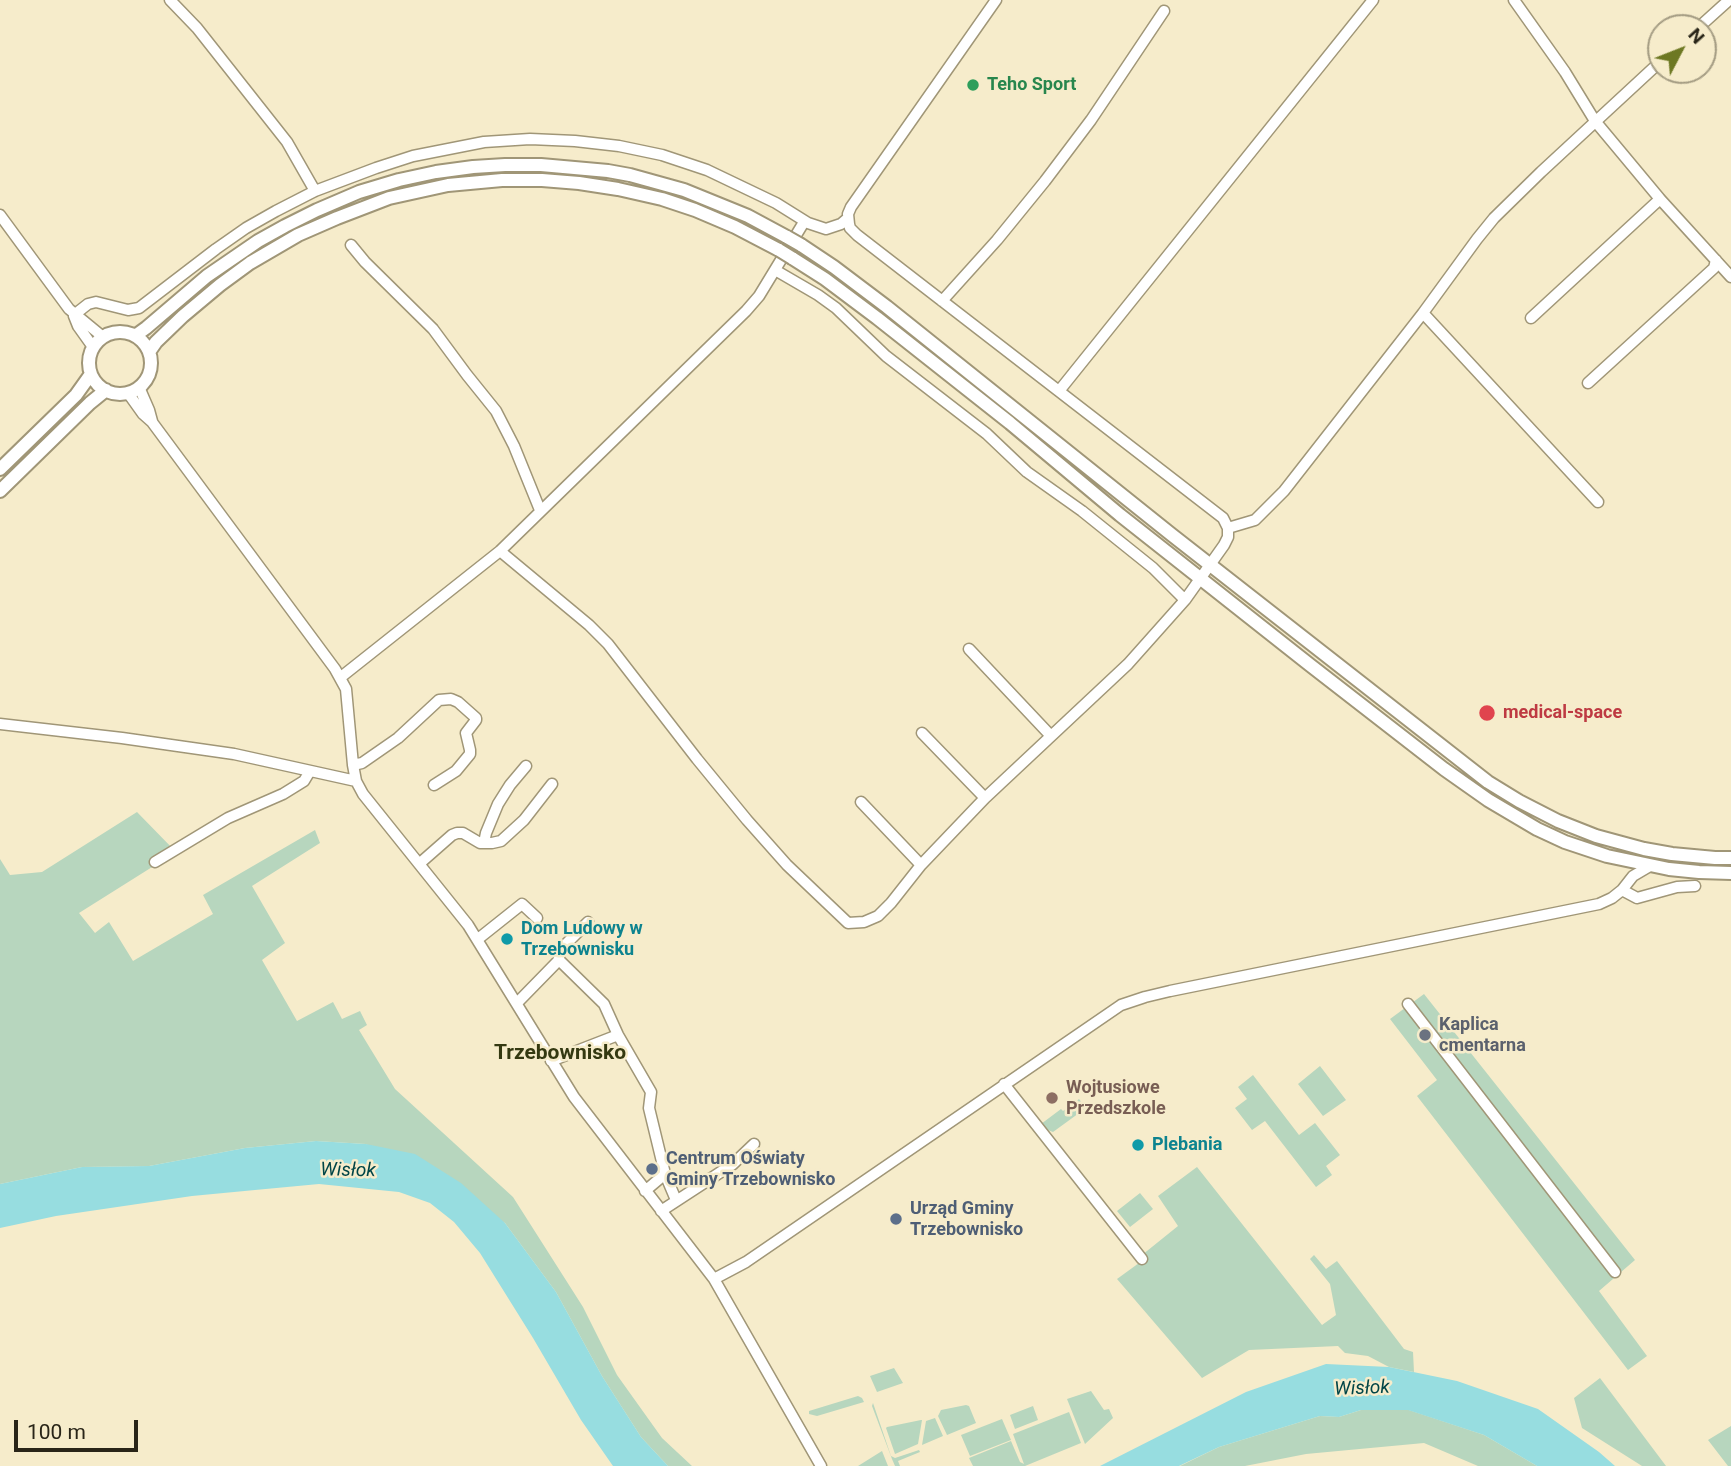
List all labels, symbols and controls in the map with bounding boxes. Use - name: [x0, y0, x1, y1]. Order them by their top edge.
- north arrow: [1647, 14, 1717, 84]
- text: N: [1683, 23, 1710, 49]
- place label: Teho Sport: [987, 74, 1076, 96]
- marker: Teho Sport: [965, 77, 981, 93]
- place label: medical-space: [1503, 702, 1622, 724]
- marker: medical-space: [1477, 703, 1497, 723]
- place label: Dom Ludowy w Trzebownisku: [521, 918, 643, 960]
- marker: Dom Ludowy w Trzebownisku: [499, 931, 515, 947]
- place label: Kaplica cmentarna: [1439, 1014, 1526, 1056]
- marker: Kaplica cmentarna: [1417, 1027, 1433, 1043]
- district label: Trzebownisko: [494, 1041, 626, 1067]
- place label: Wojtusiowe Przedszkole: [1066, 1077, 1166, 1120]
- marker: Wojtusiowe Przedszkole: [1044, 1090, 1060, 1106]
- place label: Plebania: [1152, 1134, 1222, 1156]
- marker: Plebania: [1130, 1137, 1146, 1153]
- place label: Centrum Oświaty Gminy Trzebownisko: [666, 1148, 836, 1190]
- water label: Wisłok: [320, 1159, 376, 1183]
- marker: Centrum Oświaty Gminy Trzebownisko: [644, 1161, 660, 1177]
- place label: Urząd Gminy Trzebownisko: [910, 1198, 1023, 1240]
- marker: Urząd Gminy Trzebownisko: [888, 1211, 904, 1227]
- water label: Wisłok: [1334, 1377, 1390, 1401]
- scale bar: [18, 1406, 142, 1450]
- text: 100 m: [27, 1420, 86, 1444]

